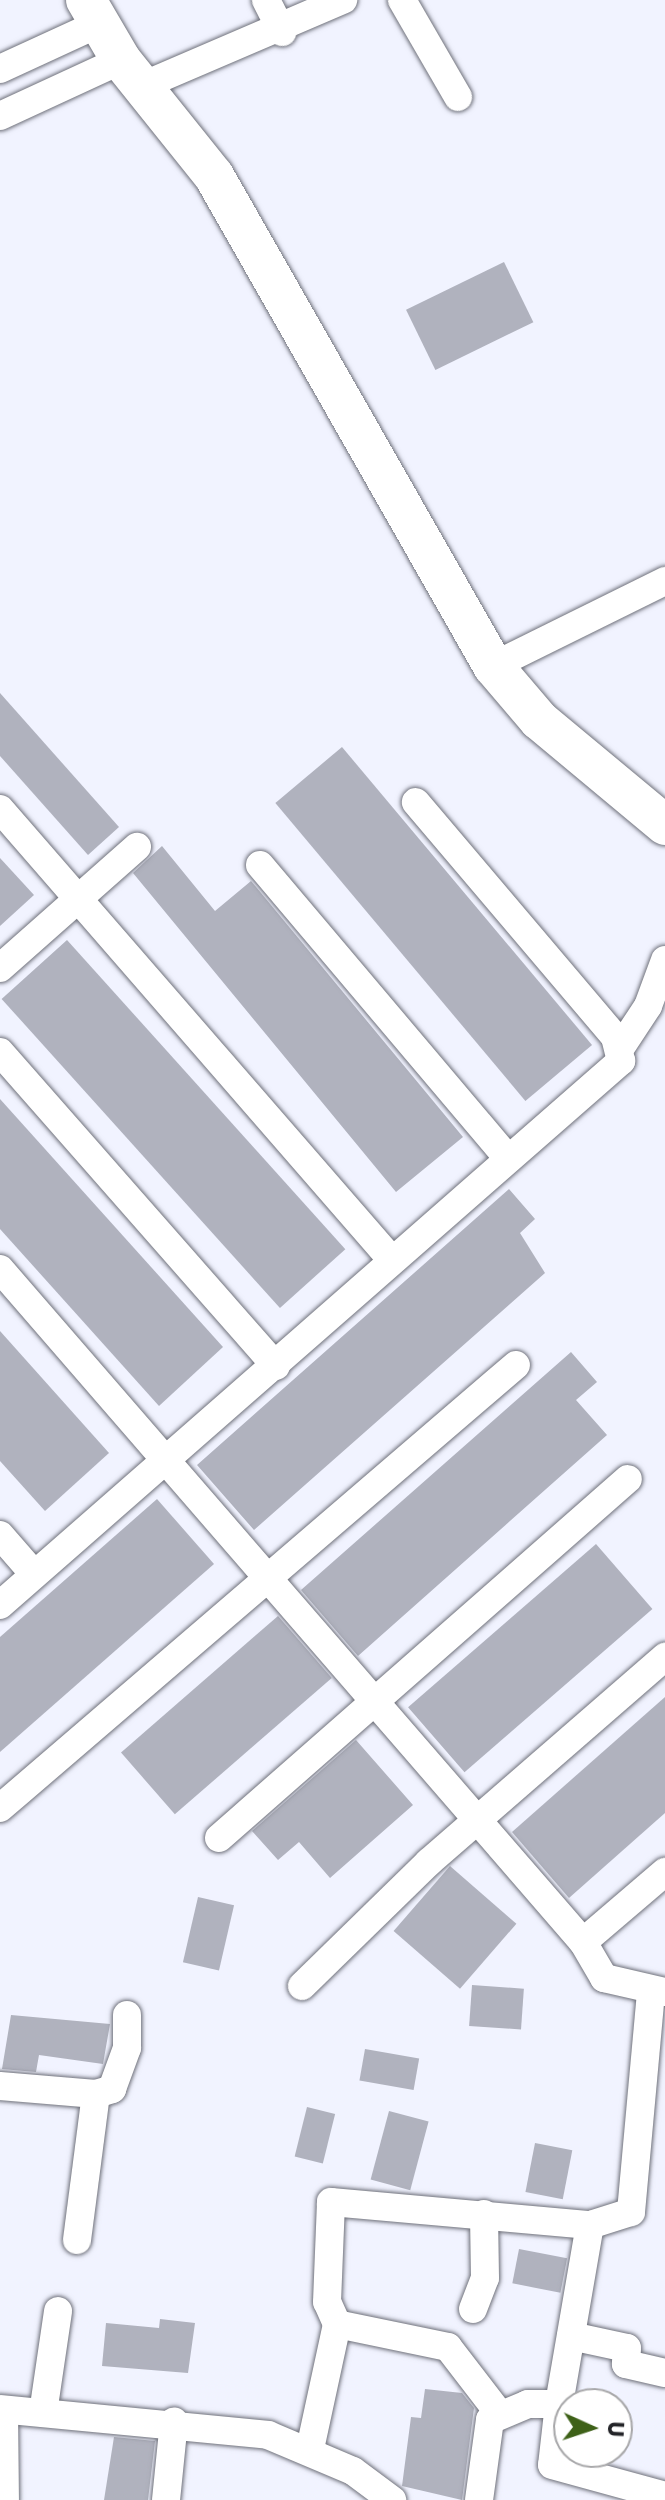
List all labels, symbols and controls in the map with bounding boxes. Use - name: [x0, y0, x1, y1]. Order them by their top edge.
- north arrow: [553, 2388, 633, 2468]
- text: U: [600, 2421, 631, 2438]

